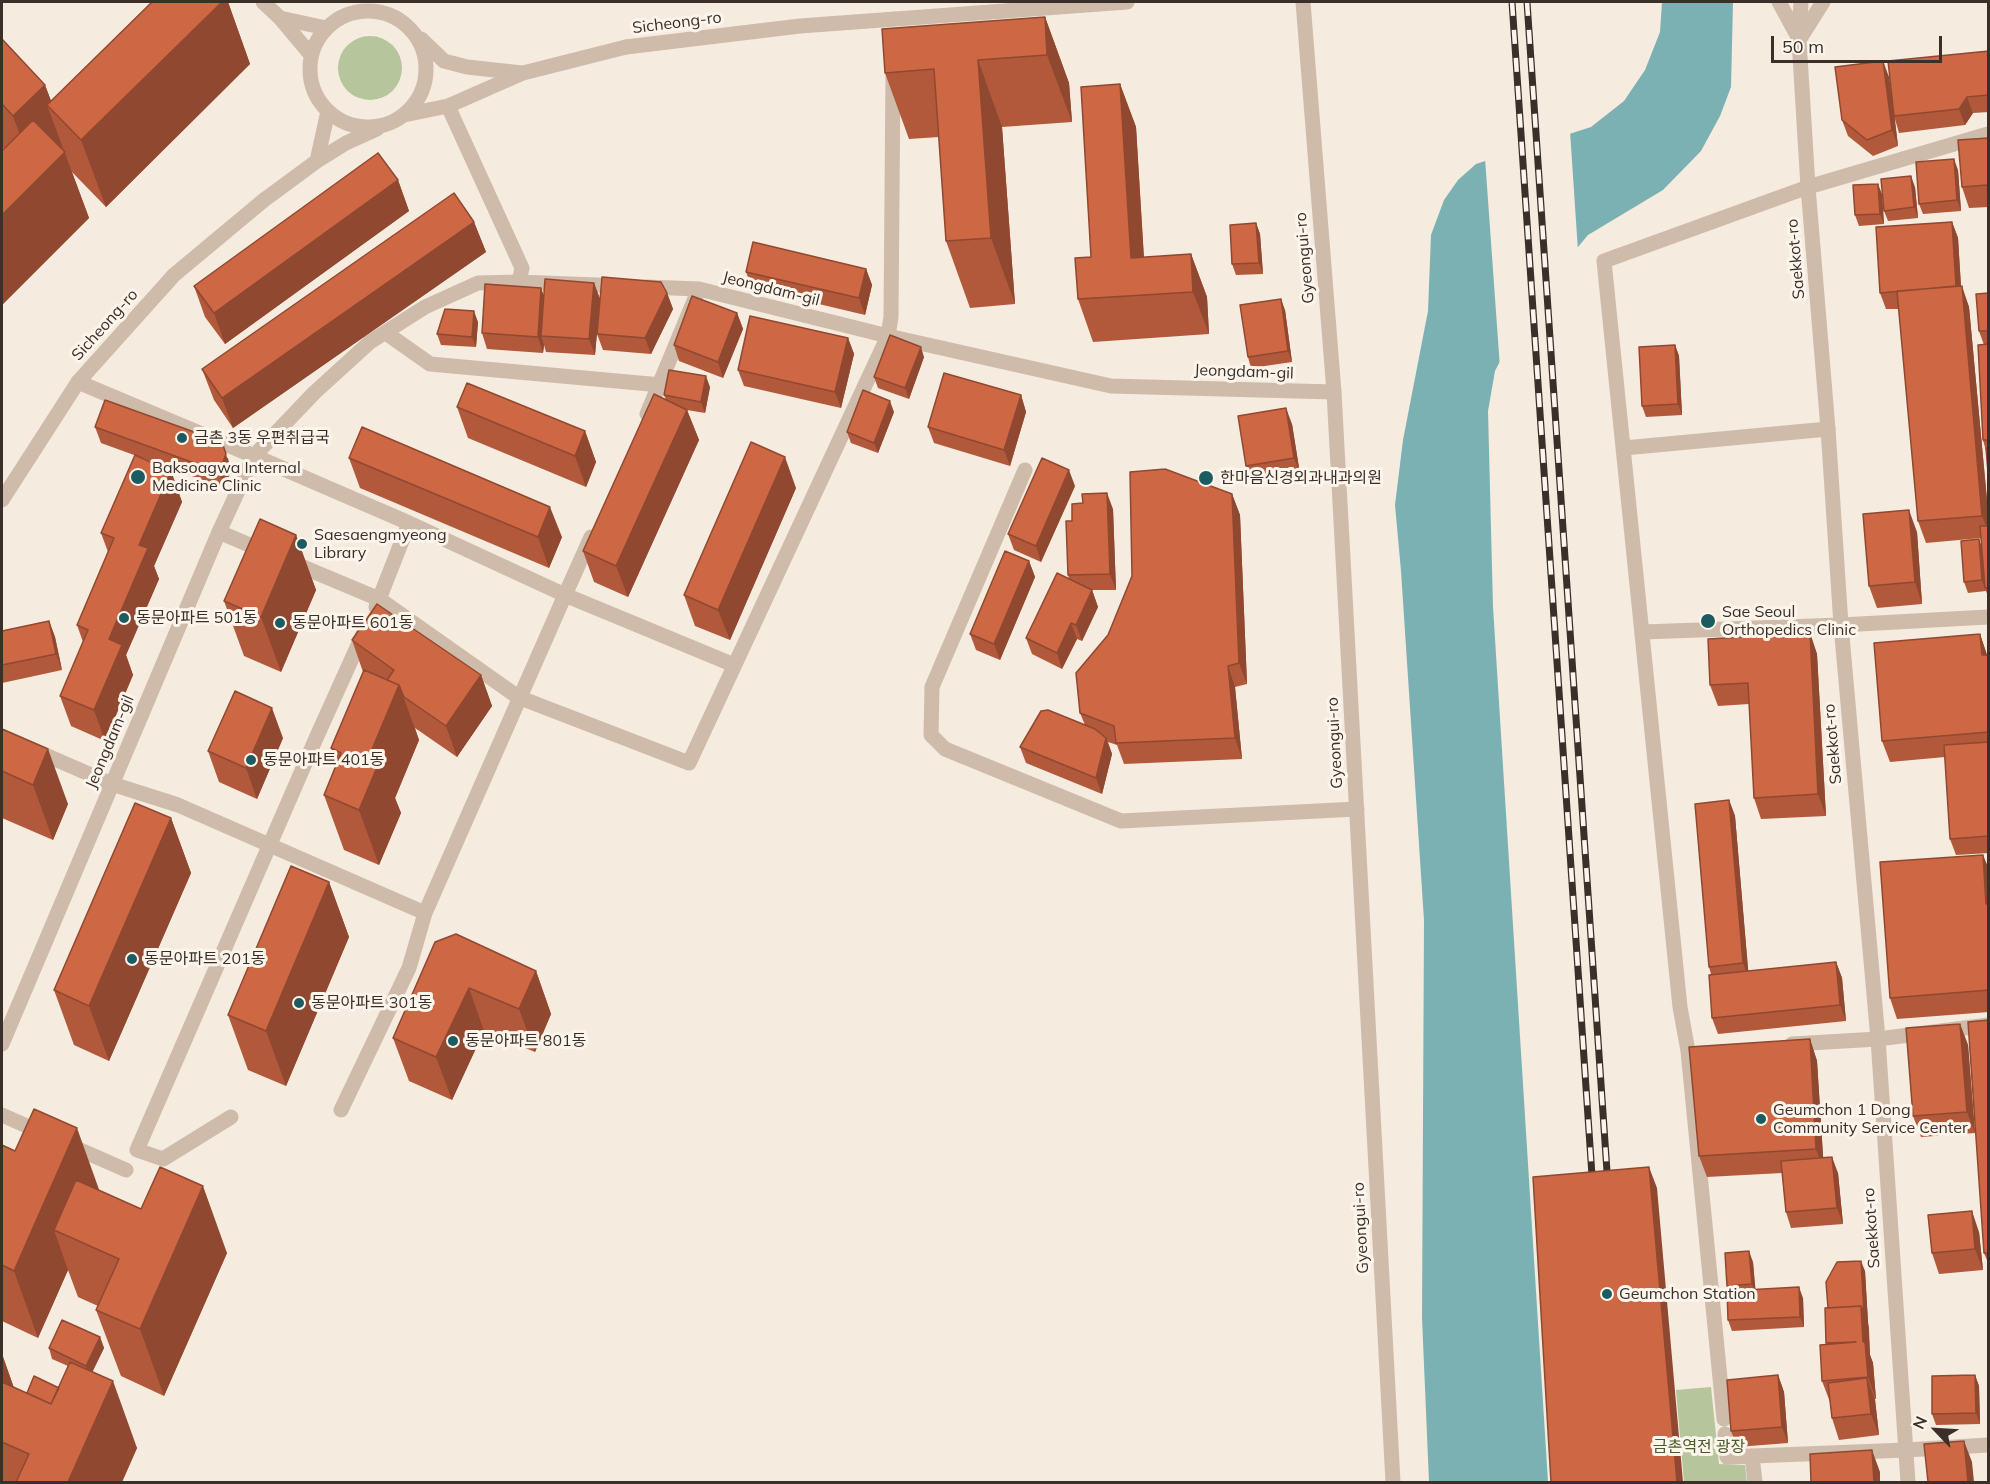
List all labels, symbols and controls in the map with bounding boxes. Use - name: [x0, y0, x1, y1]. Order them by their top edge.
- street label: Sicheong-ro: [631, 8, 723, 38]
- scale bar: [1774, 24, 1945, 62]
- text: 50 m: [1782, 35, 1824, 58]
- street label: Gyeongui-ro: [1291, 212, 1319, 304]
- street label: Saekkot-ro: [1783, 218, 1809, 300]
- street label: Jeongdam-gil: [720, 268, 822, 310]
- street label: Sicheong-ro: [68, 285, 142, 365]
- street label: Jeongdam-gil: [1194, 361, 1294, 383]
- place label: 금촌 3동 우편취급국: [194, 428, 330, 448]
- marker: 금촌 3동 우편취급국: [175, 431, 189, 445]
- place label: Baksoagwa Internal Medicine Clinic: [152, 458, 301, 496]
- marker: Baksoagwa Internal Medicine Clinic: [129, 468, 147, 486]
- place label: 한마음신경외과내과의원: [1220, 468, 1382, 488]
- marker: 한마음신경외과내과의원: [1197, 469, 1215, 487]
- place label: Saesaengmyeong Library: [314, 525, 447, 563]
- marker: Saesaengmyeong Library: [295, 537, 309, 551]
- place label: Sae Seoul Orthopedics Clinic: [1722, 602, 1856, 640]
- place label: 동문아파트 501동: [136, 608, 257, 628]
- marker: 동문아파트 501동: [117, 611, 131, 625]
- marker: Sae Seoul Orthopedics Clinic: [1699, 612, 1717, 630]
- place label: 동문아파트 601동: [292, 613, 413, 633]
- marker: 동문아파트 601동: [273, 616, 287, 630]
- street label: Jeongdam-gil: [82, 692, 138, 792]
- street label: Gyeongui-ro: [1323, 697, 1347, 789]
- street label: Saekkot-ro: [1820, 703, 1846, 785]
- place label: 동문아파트 401동: [263, 750, 384, 770]
- marker: 동문아파트 401동: [244, 753, 258, 767]
- place label: 동문아파트 201동: [144, 949, 265, 969]
- marker: 동문아파트 201동: [125, 952, 139, 966]
- place label: 동문아파트 301동: [311, 993, 432, 1013]
- marker: 동문아파트 301동: [292, 996, 306, 1010]
- place label: 동문아파트 801동: [465, 1031, 586, 1051]
- marker: 동문아파트 801동: [446, 1034, 460, 1048]
- place label: Geumchon 1 Dong Community Service Center: [1773, 1100, 1968, 1138]
- marker: Geumchon 1 Dong Community Service Center: [1754, 1112, 1768, 1126]
- street label: Gyeongui-ro: [1349, 1182, 1373, 1274]
- street label: Saekkot-ro: [1860, 1187, 1884, 1269]
- place label: Geumchon Station: [1619, 1284, 1756, 1304]
- marker: Geumchon Station: [1600, 1287, 1614, 1301]
- north arrow: [1906, 1400, 1966, 1460]
- text: N: [1908, 1413, 1931, 1432]
- park label: 금촌역전 광장: [1653, 1437, 1745, 1457]

